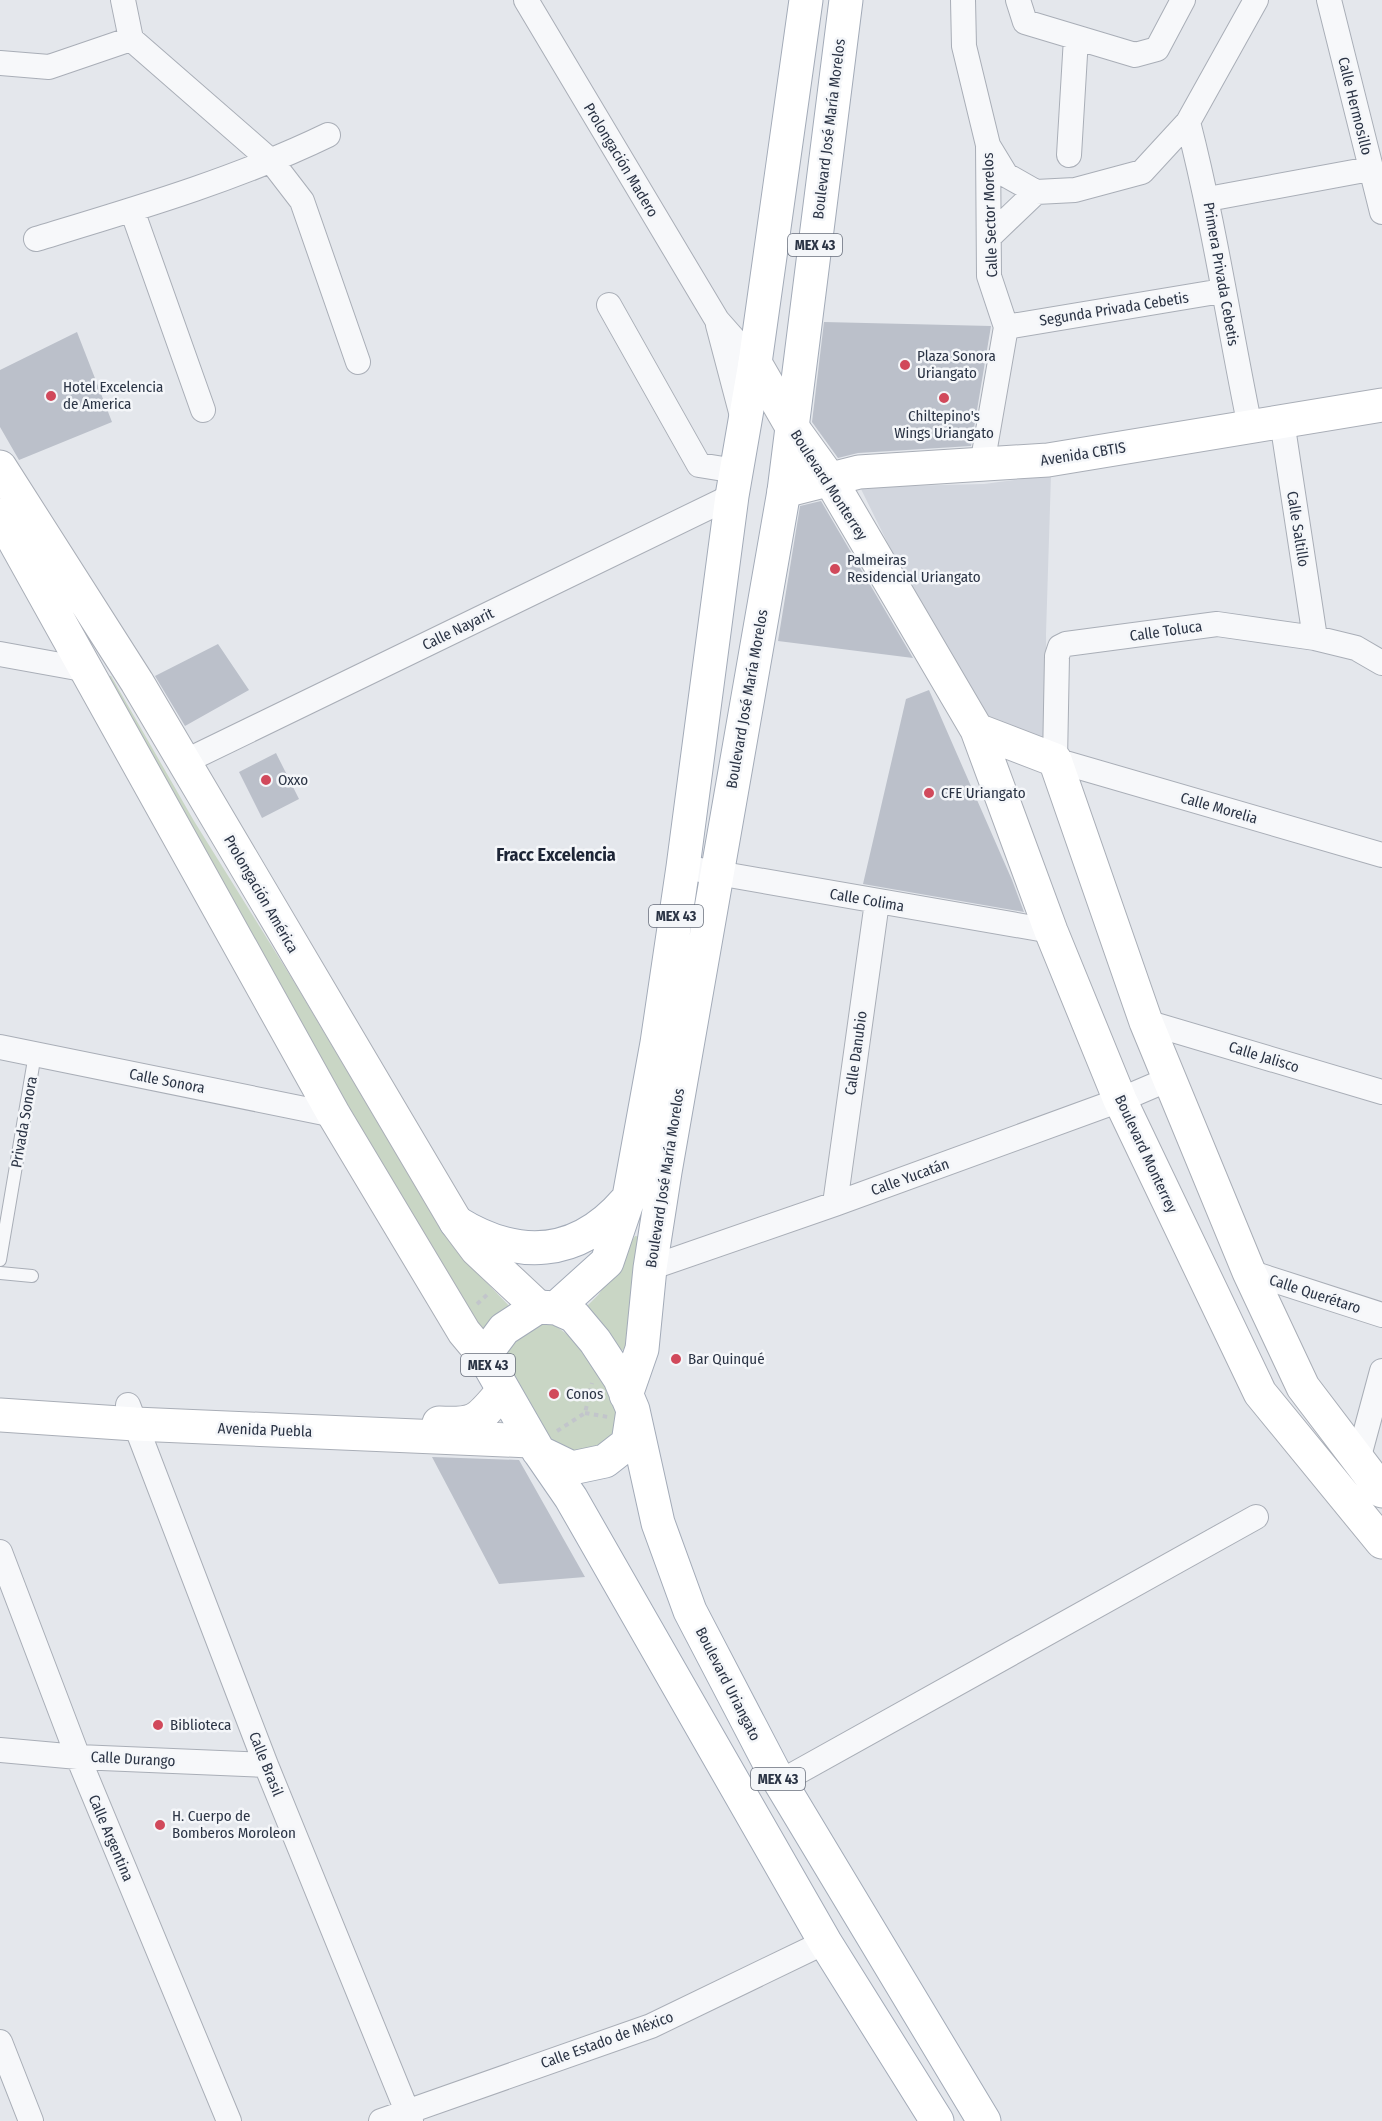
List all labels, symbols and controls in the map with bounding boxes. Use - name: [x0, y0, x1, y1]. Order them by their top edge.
- street label: Boulevard José María Morelos: [809, 38, 849, 220]
- street label: Calle Hermosillo: [1334, 55, 1376, 157]
- street label: Prolongación Madero: [580, 100, 662, 220]
- street label: Calle Sector Morelos: [979, 152, 1001, 278]
- street label: Primera Privada Cebetis: [1199, 201, 1243, 347]
- road number: MEX 43: [788, 234, 842, 256]
- street label: Segunda Privada Cebetis: [1038, 288, 1190, 330]
- place label: Plaza Sonora Uriangato: [917, 347, 996, 382]
- marker: Plaza Sonora Uriangato: [898, 358, 912, 372]
- place label: Hotel Excelencia de America: [63, 378, 163, 413]
- marker: Hotel Excelencia de America: [44, 389, 58, 403]
- marker: Chiltepino's Wings Uriangato: [937, 391, 951, 405]
- place label: Chiltepino's Wings Uriangato: [894, 407, 994, 442]
- street label: Boulevard Monterrey: [787, 426, 872, 544]
- street label: Avenida CBTIS: [1039, 438, 1127, 470]
- street label: Calle Saltillo: [1283, 490, 1313, 568]
- place label: Palmeiras Residencial Uriangato: [847, 551, 981, 586]
- marker: Palmeiras Residencial Uriangato: [828, 562, 842, 576]
- street label: Calle Nayarit: [419, 604, 497, 654]
- street label: Boulevard José María Morelos: [722, 608, 772, 790]
- street label: Calle Toluca: [1129, 617, 1203, 645]
- place label: Oxxo: [278, 771, 308, 789]
- marker: Oxxo: [259, 773, 273, 787]
- place label: CFE Uriangato: [941, 784, 1026, 802]
- marker: CFE Uriangato: [922, 786, 936, 800]
- street label: Calle Morelia: [1178, 788, 1260, 828]
- street label: Prolongación América: [220, 832, 302, 956]
- district label: Fracc Excelencia: [496, 844, 616, 866]
- street label: Calle Colima: [828, 885, 906, 915]
- road number: MEX 43: [649, 905, 703, 927]
- street label: Calle Danubio: [841, 1010, 871, 1096]
- street label: Calle Jalisco: [1227, 1038, 1302, 1076]
- street label: Calle Sonora: [128, 1065, 206, 1097]
- street label: Privada Sonora: [7, 1075, 41, 1169]
- street label: Boulevard José María Morelos: [642, 1087, 688, 1269]
- street label: Boulevard Monterrey: [1111, 1092, 1181, 1216]
- street label: Calle Yucatán: [869, 1155, 951, 1199]
- street label: Calle Querétaro: [1267, 1271, 1363, 1317]
- place label: Bar Quinqué: [688, 1350, 765, 1368]
- marker: Bar Quinqué: [669, 1352, 683, 1366]
- road number: MEX 43: [461, 1354, 515, 1376]
- place label: Conos: [566, 1385, 603, 1403]
- marker: Conos: [547, 1387, 561, 1401]
- street label: Avenida Puebla: [217, 1419, 313, 1441]
- street label: Boulevard Uriangato: [692, 1624, 764, 1744]
- place label: Biblioteca: [170, 1716, 231, 1734]
- marker: Biblioteca: [151, 1718, 165, 1732]
- street label: Calle Brasil: [245, 1729, 287, 1799]
- street label: Calle Durango: [90, 1748, 176, 1770]
- road number: MEX 43: [751, 1768, 805, 1790]
- street label: Calle Argentina: [85, 1792, 137, 1884]
- place label: H. Cuerpo de Bomberos Moroleon: [172, 1807, 296, 1842]
- marker: H. Cuerpo de Bomberos Moroleon: [153, 1818, 167, 1832]
- street label: Calle Estado de México: [538, 2008, 676, 2072]

